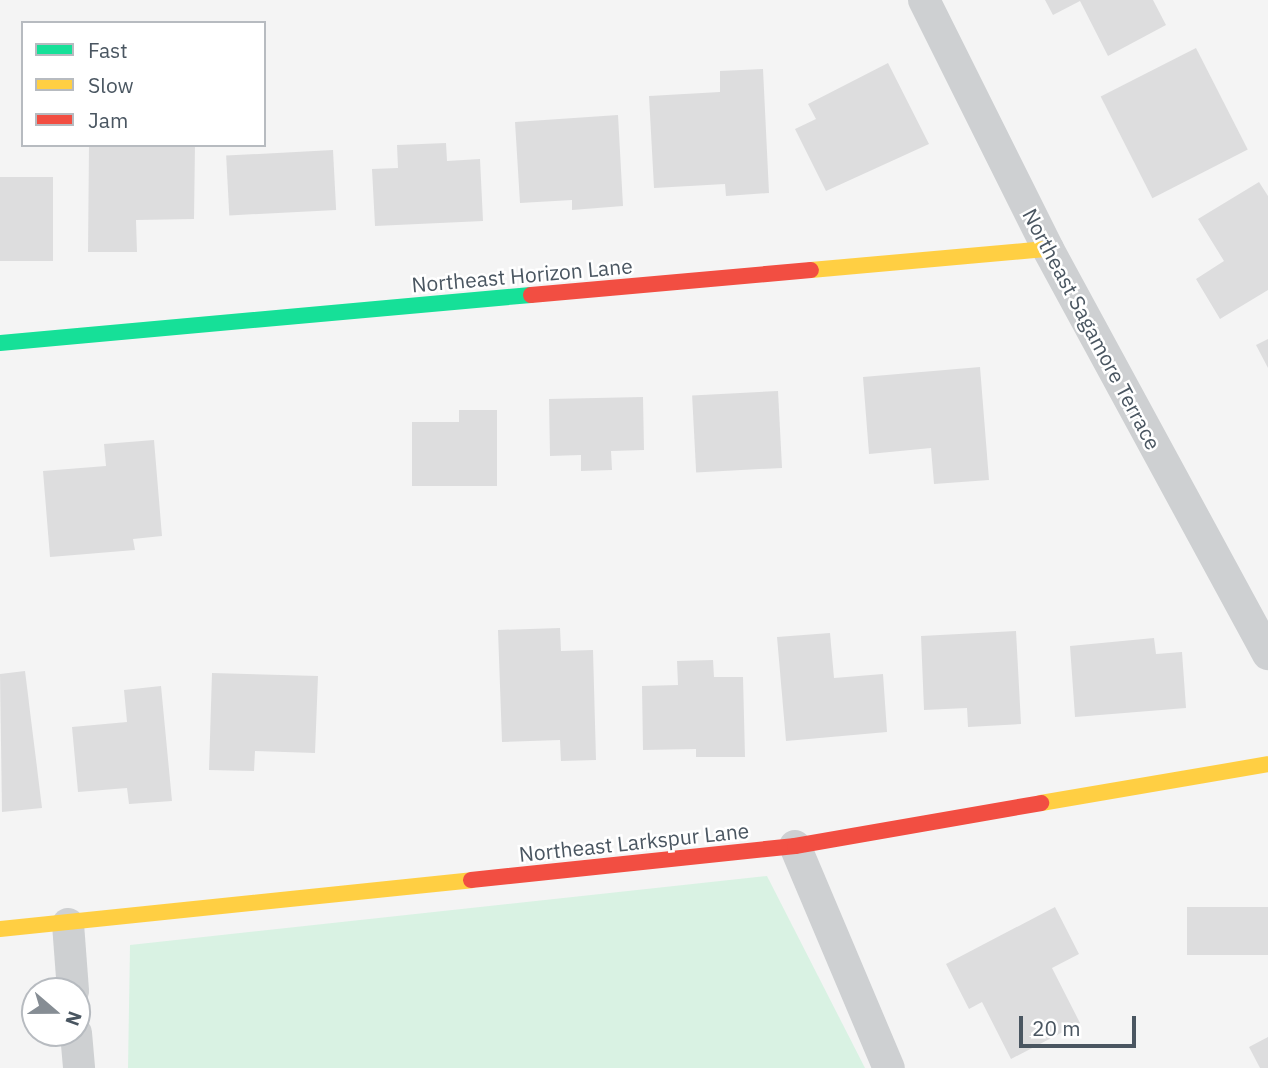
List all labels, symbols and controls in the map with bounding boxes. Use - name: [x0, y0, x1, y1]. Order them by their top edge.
- legend: [21, 21, 266, 147]
- text: Fast: [88, 36, 128, 64]
- text: Slow: [88, 71, 134, 99]
- text: Jam: [88, 106, 128, 134]
- street label: Northeast Sagamore Terrace: [1018, 204, 1166, 454]
- street label: Northeast Horizon Lane: [410, 253, 634, 297]
- street label: Northeast Larkspur Lane: [518, 817, 750, 867]
- north arrow: [21, 977, 91, 1047]
- scale bar: [1023, 1002, 1140, 1046]
- text: N: [60, 1008, 87, 1029]
- text: 20 m: [1032, 1014, 1081, 1042]

